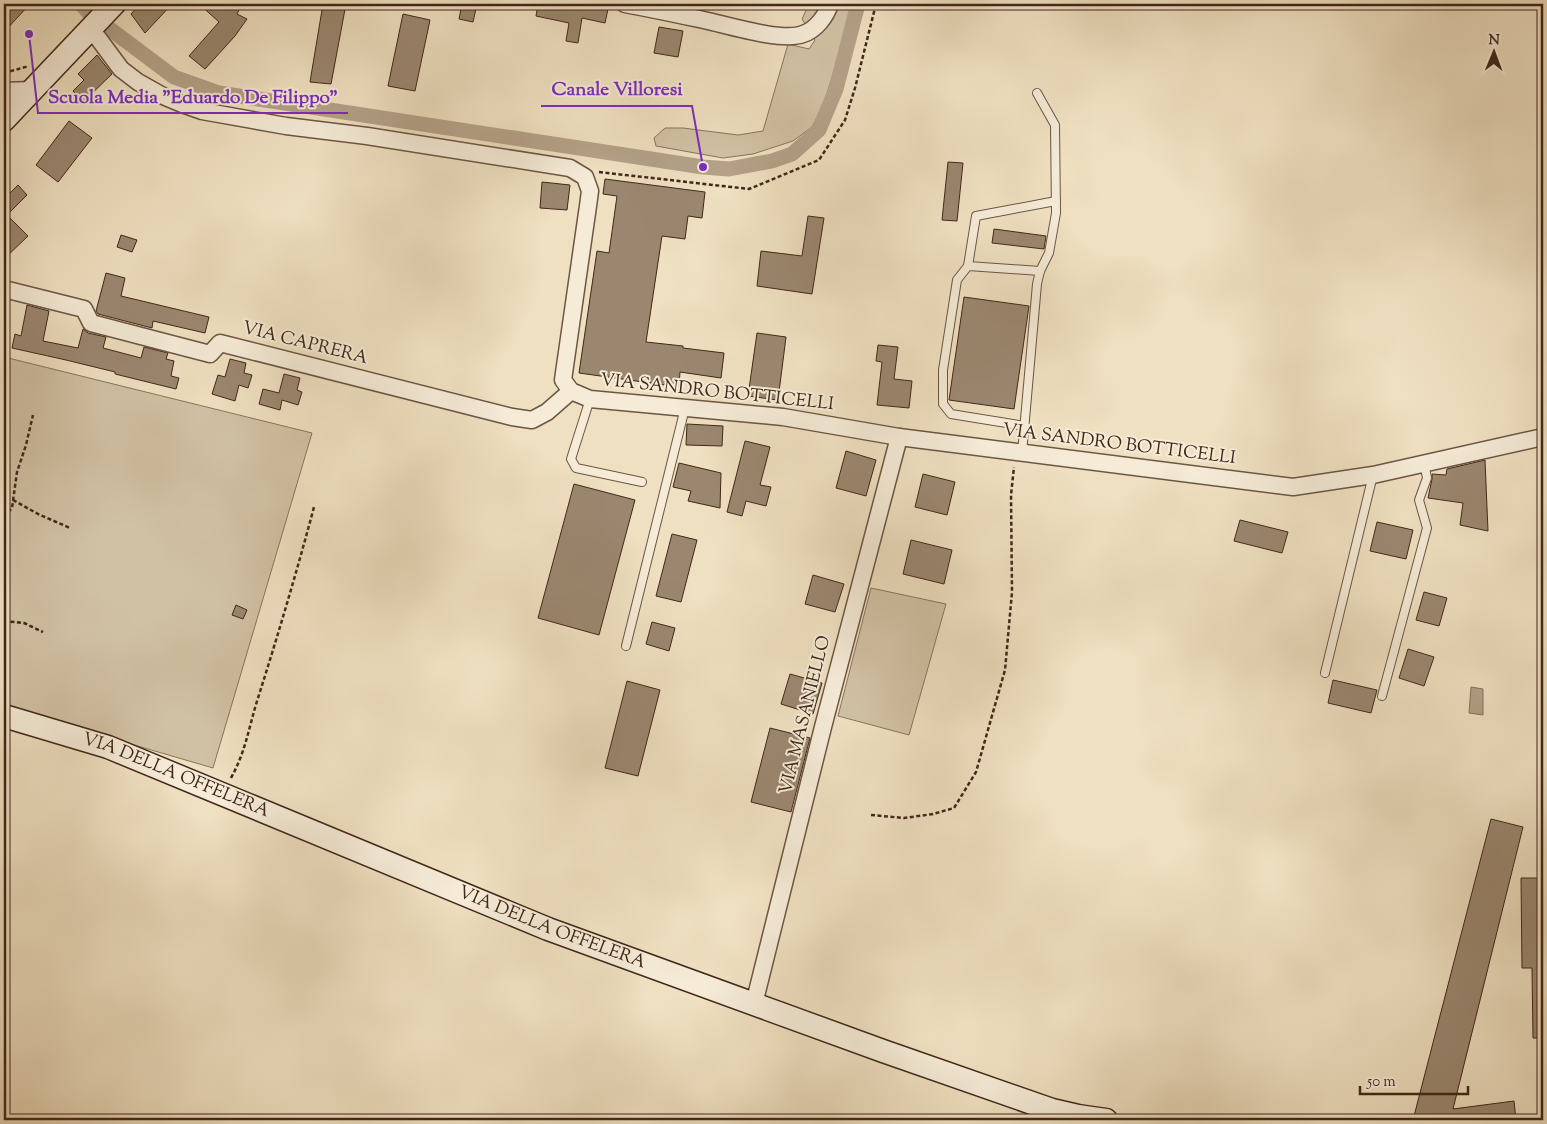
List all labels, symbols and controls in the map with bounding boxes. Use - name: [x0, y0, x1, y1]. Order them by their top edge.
- north arrow: [1470, 28, 1520, 78]
- text: N: [1488, 31, 1500, 51]
- callout: Canale Villoresi: [541, 72, 692, 106]
- text: Canale Villoresi: [551, 77, 683, 104]
- callout: Scuola Media "Eduardo De Filippo": [38, 79, 348, 113]
- text: Scuola Media "Eduardo De Filippo": [48, 85, 338, 112]
- street label: VIA CAPRERA: [239, 316, 371, 372]
- street label: VIA SANDRO BOTTICELLI: [599, 368, 835, 418]
- street label: VIA SANDRO BOTTICELLI: [1001, 418, 1237, 472]
- street label: VIA MASANIELLO: [774, 633, 838, 797]
- street label: VIA DELLA OFFELERA: [79, 727, 273, 825]
- street label: VIA DELLA OFFELERA: [454, 880, 650, 977]
- scale bar: [1360, 1064, 1467, 1096]
- text: 50 m: [1366, 1072, 1396, 1093]

